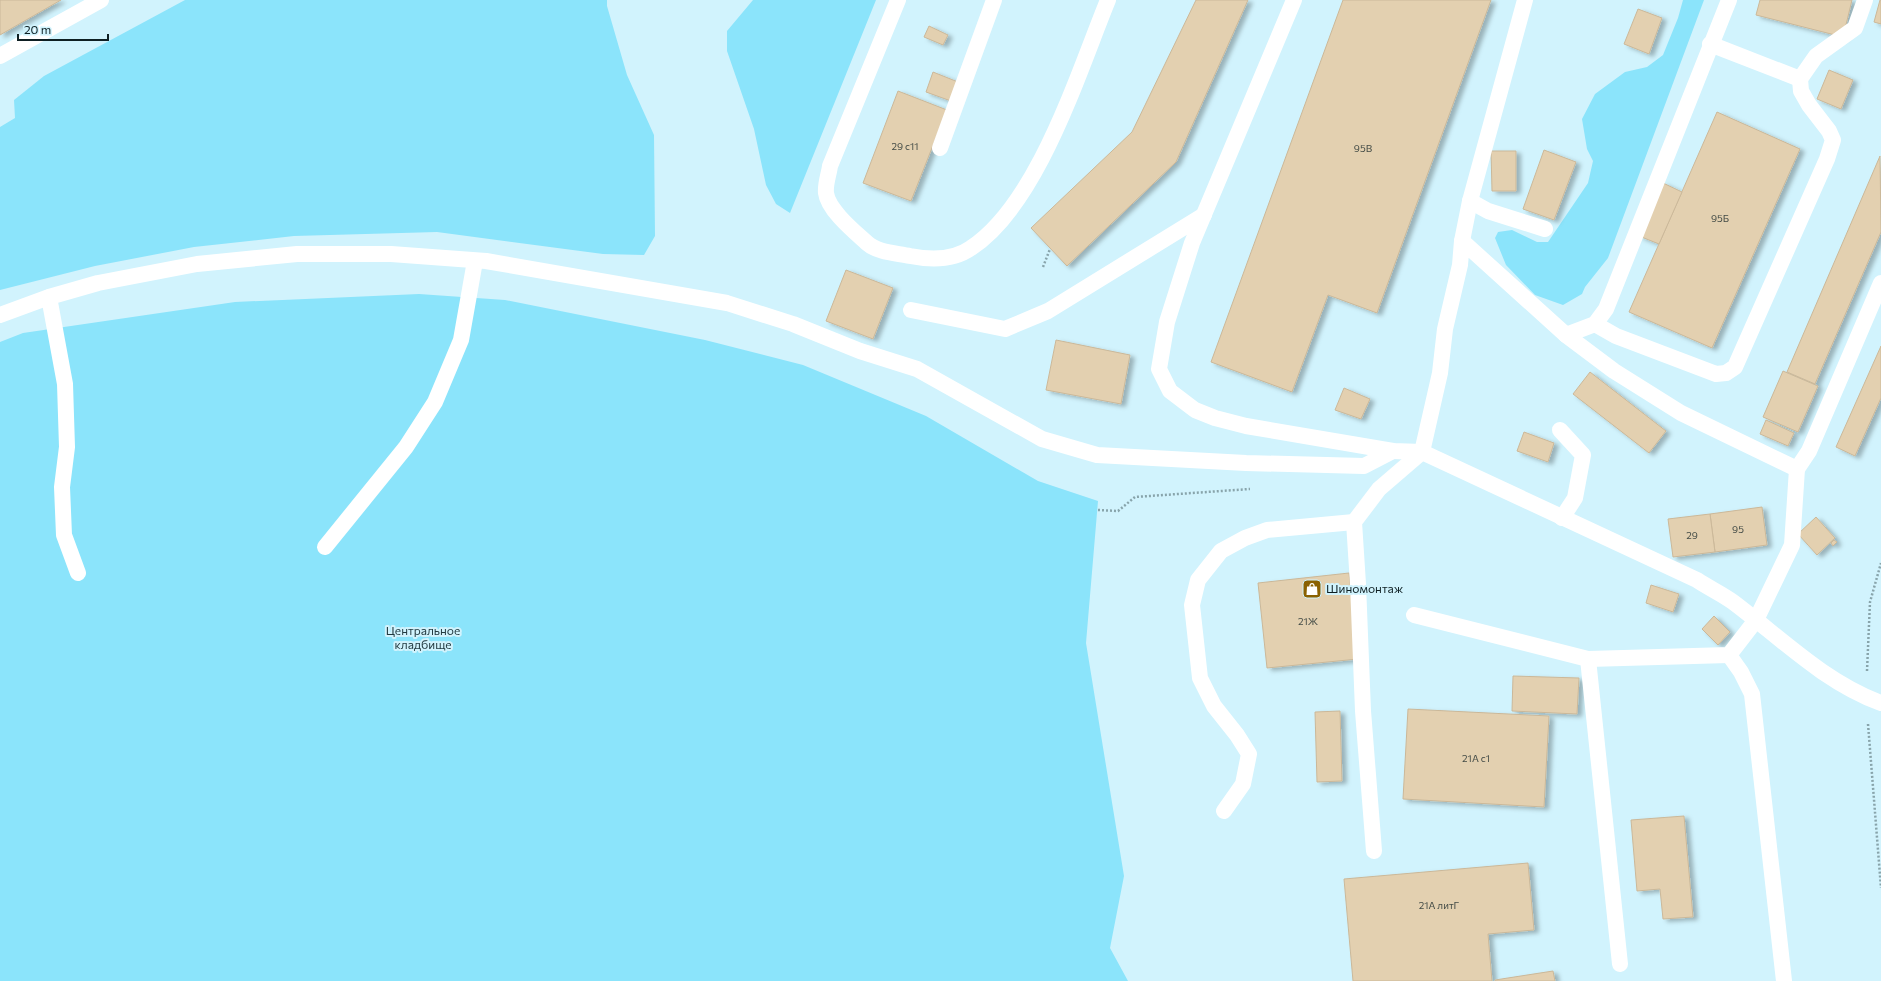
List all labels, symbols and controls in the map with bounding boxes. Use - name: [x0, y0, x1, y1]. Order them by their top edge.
- scale bar: [18, 16, 108, 42]
- text: 20 m: [24, 22, 51, 36]
- house number: 29 с11: [892, 140, 919, 152]
- house number: 95В: [1354, 142, 1373, 154]
- house number: 95Б: [1711, 212, 1729, 224]
- house number: 95: [1732, 523, 1744, 535]
- house number: 29: [1686, 529, 1698, 541]
- shop icon: Шиномонтаж: [1301, 578, 1323, 600]
- place label: Шиномонтаж: [1326, 581, 1404, 595]
- house number: 21Ж: [1298, 615, 1319, 627]
- park label: Центральное кладбище: [386, 623, 460, 651]
- house number: 21А с1: [1462, 752, 1490, 764]
- house number: 21А литГ: [1419, 899, 1460, 911]

